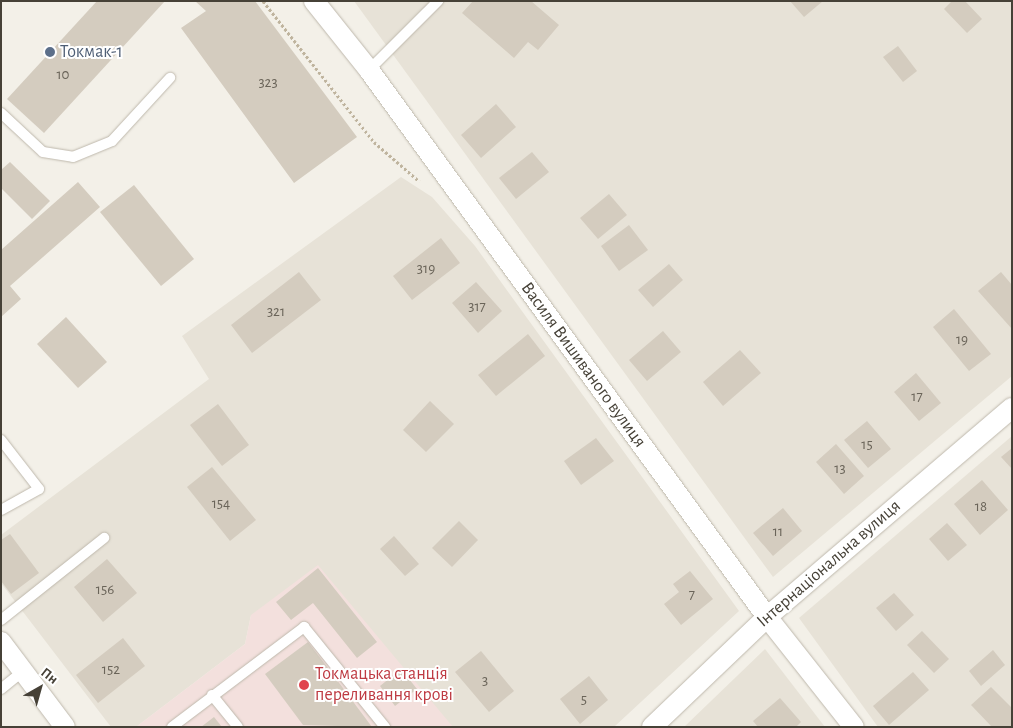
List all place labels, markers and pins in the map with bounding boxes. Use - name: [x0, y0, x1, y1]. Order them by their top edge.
- place label: Токмак-1: [60, 41, 123, 63]
- marker: Токмак-1: [44, 46, 56, 58]
- place label: Токмацька станція переливання крові: [315, 664, 453, 706]
- marker: Токмацька станція переливання крові: [297, 678, 311, 692]

